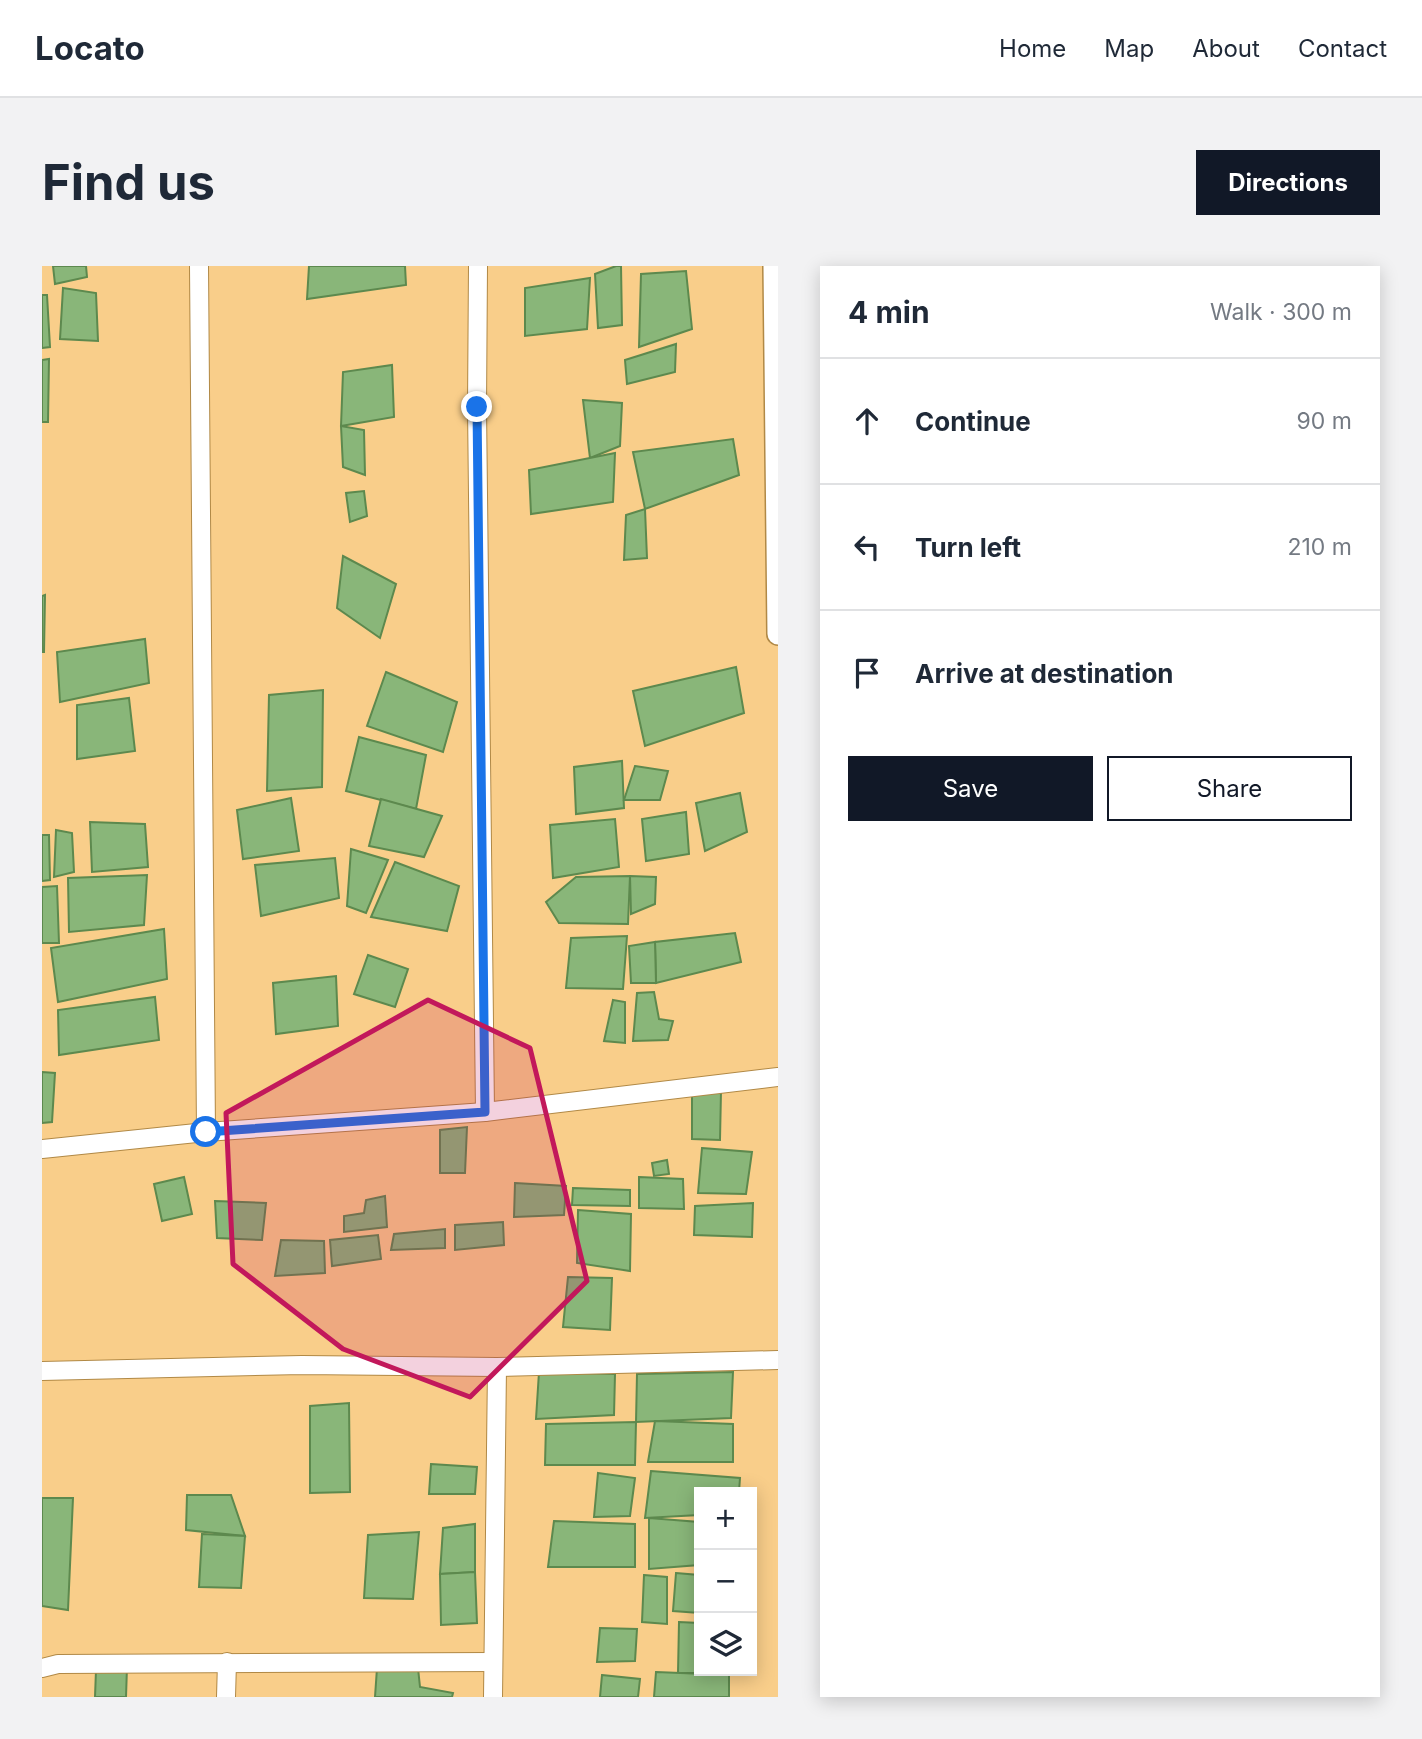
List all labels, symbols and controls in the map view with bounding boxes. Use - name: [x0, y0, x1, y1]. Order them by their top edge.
- text: Locato: [35, 28, 145, 68]
- text: Home: [999, 34, 1066, 63]
- text: Map: [1104, 34, 1154, 63]
- text: About: [1192, 34, 1260, 63]
- text: Contact: [1298, 34, 1387, 63]
- button: Directions: [1196, 150, 1380, 215]
- text: Find us: [42, 153, 215, 212]
- text: 4 min: [848, 294, 930, 330]
- text: Walk · 300 m: [1210, 298, 1352, 326]
- route end: [461, 391, 492, 422]
- icon: ahead: [848, 402, 886, 440]
- text: Continue: [915, 406, 1031, 437]
- text: 90 m: [1297, 407, 1352, 435]
- icon: left: [848, 528, 886, 566]
- text: Turn left: [915, 532, 1021, 563]
- text: 210 m: [1287, 533, 1352, 561]
- icon: arrive: [848, 654, 886, 692]
- text: Arrive at destination: [915, 658, 1174, 689]
- button: Save: [848, 756, 1093, 821]
- button: Share: [1107, 756, 1352, 821]
- route start: [190, 1116, 221, 1147]
- map controls: [694, 1487, 757, 1676]
- button: +: [694, 1487, 757, 1550]
- button: −: [694, 1550, 757, 1613]
- button: layers: [694, 1613, 757, 1676]

